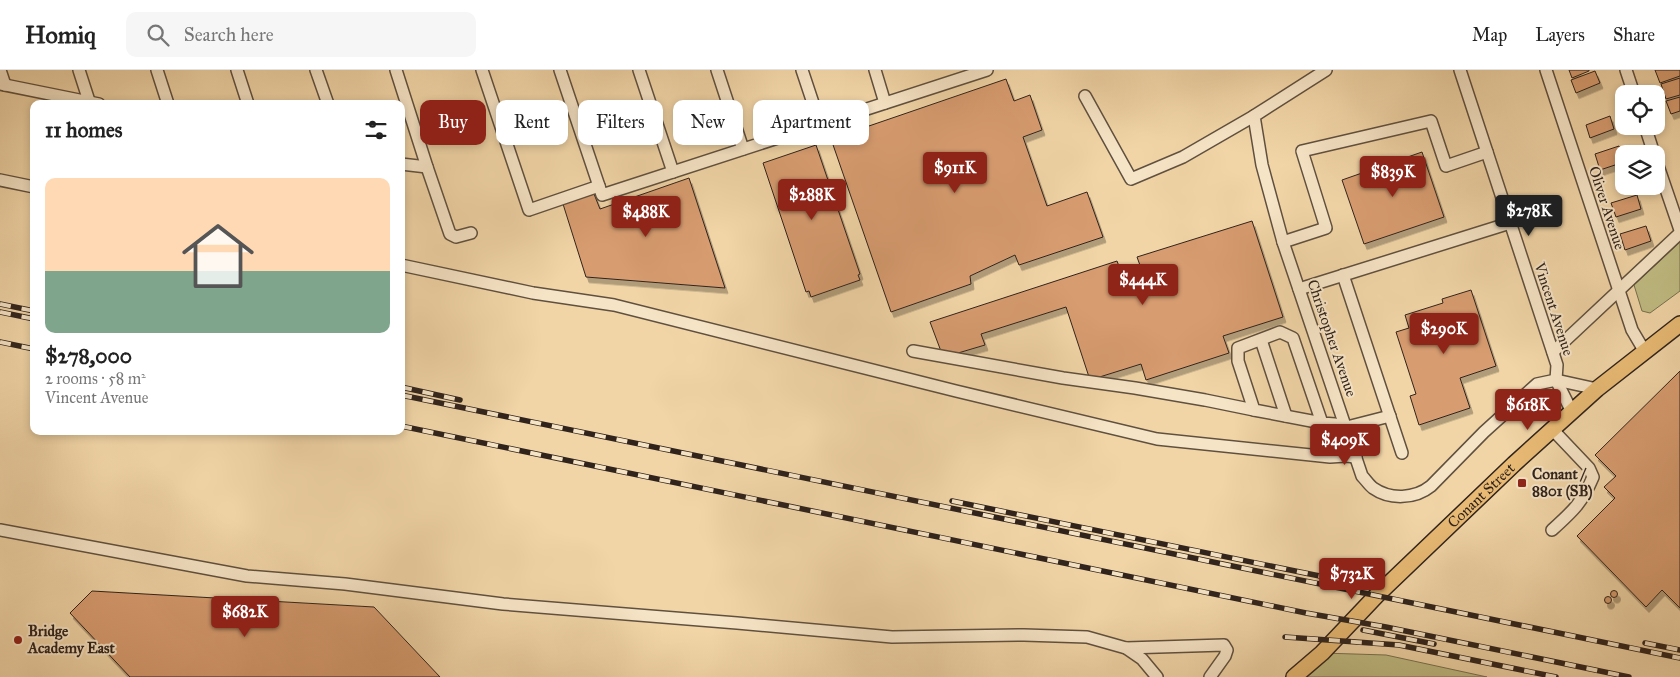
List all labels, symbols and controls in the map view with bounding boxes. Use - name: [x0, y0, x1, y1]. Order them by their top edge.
- search box: [126, 12, 476, 57]
- text: Homiq: [25, 20, 96, 50]
- icon: search: [144, 21, 172, 49]
- text: Search here: [184, 23, 274, 46]
- text: Map: [1472, 24, 1507, 46]
- text: Layers: [1535, 24, 1585, 46]
- text: Share: [1613, 24, 1655, 46]
- map controls: [1615, 85, 1665, 195]
- button: locate: [1615, 85, 1665, 135]
- chip: Buy: [420, 100, 486, 145]
- chip: Rent: [496, 100, 568, 145]
- chip: Filters: [578, 100, 663, 145]
- chip: New: [673, 100, 743, 145]
- chip: Apartment: [753, 100, 869, 145]
- icon: filters: [362, 116, 390, 144]
- text: 11 homes: [45, 117, 122, 143]
- button: layers: [1615, 145, 1665, 195]
- pin: $911K: [920, 152, 990, 194]
- pin: $839K: [1358, 156, 1428, 198]
- text: $911K: [934, 158, 976, 177]
- text: $839K: [1371, 162, 1415, 181]
- street label: Oliver Avenue: [1585, 164, 1629, 252]
- pin: $288K: [777, 178, 847, 221]
- text: $288K: [789, 185, 835, 204]
- pin: $278K: [1494, 194, 1564, 237]
- pin: $488K: [611, 196, 681, 238]
- text: $278K: [1506, 201, 1552, 220]
- text: $488K: [623, 202, 669, 221]
- icon: home: [173, 211, 263, 301]
- street label: Vincent Avenue: [1530, 259, 1578, 358]
- pin: $444K: [1108, 264, 1178, 306]
- text: $444K: [1119, 270, 1167, 289]
- street label: Christopher Avenue: [1304, 277, 1360, 399]
- pin: $290K: [1409, 312, 1479, 355]
- text: $290K: [1421, 319, 1467, 338]
- text: $278,000: [45, 343, 132, 369]
- text: 2 rooms · 58 m²: [45, 369, 146, 388]
- text: Vincent Avenue: [45, 388, 148, 407]
- pin: $618K: [1493, 388, 1563, 431]
- text: $618K: [1506, 395, 1550, 414]
- pin: $409K: [1310, 424, 1380, 466]
- text: $409K: [1321, 430, 1369, 449]
- street label: Conant Street: [1444, 459, 1519, 532]
- place label: Conant / 8801 (SB): [1532, 465, 1593, 501]
- marker: Conant / 8801 (SB): [1516, 477, 1528, 489]
- pin: $732K: [1317, 558, 1387, 600]
- text: $732K: [1330, 564, 1374, 583]
- pin: $682K: [210, 596, 280, 638]
- text: $682K: [222, 602, 268, 621]
- place label: Bridge Academy East: [27, 622, 116, 658]
- marker: Bridge Academy East: [12, 634, 24, 646]

